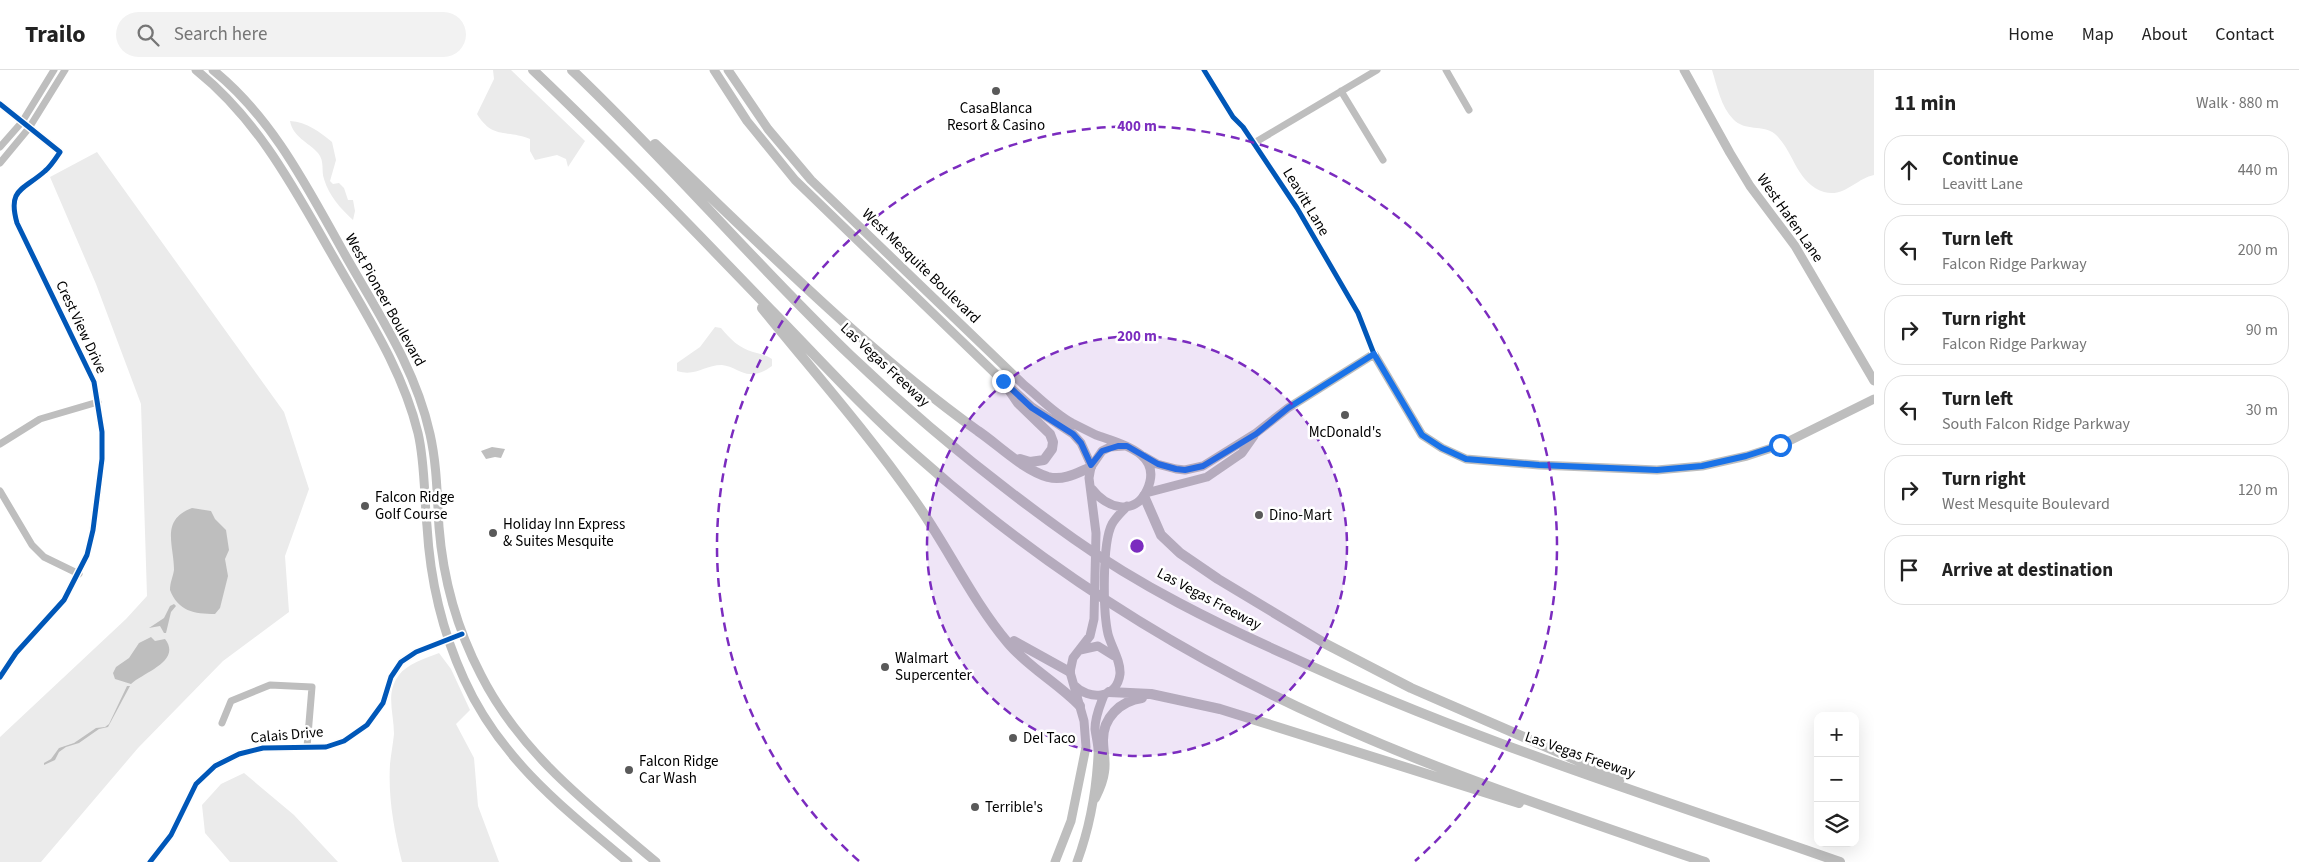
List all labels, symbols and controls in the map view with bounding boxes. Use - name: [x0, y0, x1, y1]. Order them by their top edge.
- search box: [116, 12, 466, 57]
- text: Trailo: [25, 17, 86, 52]
- icon: search: [134, 21, 162, 49]
- text: Search here: [174, 21, 267, 48]
- text: Home: [2008, 22, 2054, 47]
- text: Map: [2082, 22, 2114, 47]
- text: About: [2142, 22, 2187, 47]
- text: Contact: [2215, 22, 2274, 47]
- marker: CasaBlanca Resort & Casino: [990, 85, 1002, 97]
- text: 11 min: [1894, 88, 1956, 118]
- text: Walk · 880 m: [2196, 92, 2279, 114]
- place label: CasaBlanca Resort & Casino: [947, 98, 1045, 136]
- text: 400 m: [1117, 116, 1157, 137]
- text: Continue: [1942, 146, 2019, 173]
- icon: ahead: [1895, 156, 1923, 184]
- text: 440 m: [2238, 159, 2278, 181]
- street label: Leavitt Lane: [1277, 164, 1335, 240]
- street label: West Hafen Lane: [1752, 169, 1828, 267]
- text: Leavitt Lane: [1942, 173, 2023, 195]
- street label: West Mesquite Boulevard: [857, 204, 985, 328]
- text: Turn left: [1942, 226, 2013, 253]
- street label: West Pioneer Boulevard: [340, 230, 430, 370]
- icon: left: [1895, 236, 1923, 264]
- text: 200 m: [2238, 239, 2278, 261]
- text: Falcon Ridge Parkway: [1942, 253, 2087, 275]
- street label: Crest View Drive: [50, 277, 112, 377]
- text: Turn right: [1942, 306, 2026, 333]
- icon: right: [1895, 316, 1923, 344]
- street label: Las Vegas Freeway: [836, 318, 934, 412]
- text: 90 m: [2246, 319, 2278, 341]
- text: 200 m: [1117, 326, 1157, 347]
- text: Falcon Ridge Parkway: [1942, 333, 2087, 355]
- route end: [992, 370, 1015, 393]
- text: Turn left: [1942, 386, 2013, 413]
- icon: left: [1895, 396, 1923, 424]
- text: 30 m: [2246, 399, 2278, 421]
- marker: McDonald's: [1339, 409, 1351, 421]
- text: South Falcon Ridge Parkway: [1942, 413, 2130, 435]
- place label: McDonald's: [1309, 422, 1381, 443]
- route start: [1769, 434, 1792, 457]
- text: Turn right: [1942, 466, 2026, 493]
- icon: right: [1895, 476, 1923, 504]
- text: 120 m: [2238, 479, 2278, 501]
- place label: Falcon Ridge Golf Course: [375, 487, 455, 525]
- text: West Mesquite Boulevard: [1942, 493, 2110, 515]
- marker: Falcon Ridge Golf Course: [359, 500, 371, 512]
- place label: Dino-Mart: [1269, 505, 1332, 526]
- marker: Dino-Mart: [1253, 509, 1265, 521]
- place label: Holiday Inn Express & Suites Mesquite: [503, 514, 625, 552]
- marker: Holiday Inn Express & Suites Mesquite: [487, 527, 499, 539]
- centre of rings: [1128, 537, 1146, 555]
- icon: arrive: [1895, 556, 1923, 584]
- text: Arrive at destination: [1942, 557, 2113, 584]
- street label: Las Vegas Freeway: [1153, 563, 1265, 635]
- place label: Walmart Supercenter: [895, 648, 972, 686]
- marker: Walmart Supercenter: [879, 661, 891, 673]
- map controls: [1814, 712, 1859, 847]
- button: +: [1814, 712, 1859, 757]
- street label: Calais Drive: [250, 721, 324, 749]
- street label: Las Vegas Freeway: [1522, 726, 1638, 784]
- place label: Del Taco: [1023, 728, 1076, 749]
- marker: Del Taco: [1007, 732, 1019, 744]
- place label: Falcon Ridge Car Wash: [639, 751, 719, 789]
- button: −: [1814, 757, 1859, 802]
- marker: Falcon Ridge Car Wash: [623, 764, 635, 776]
- place label: Terrible's: [985, 797, 1043, 818]
- marker: Terrible's: [969, 801, 981, 813]
- button: layers: [1814, 802, 1859, 847]

